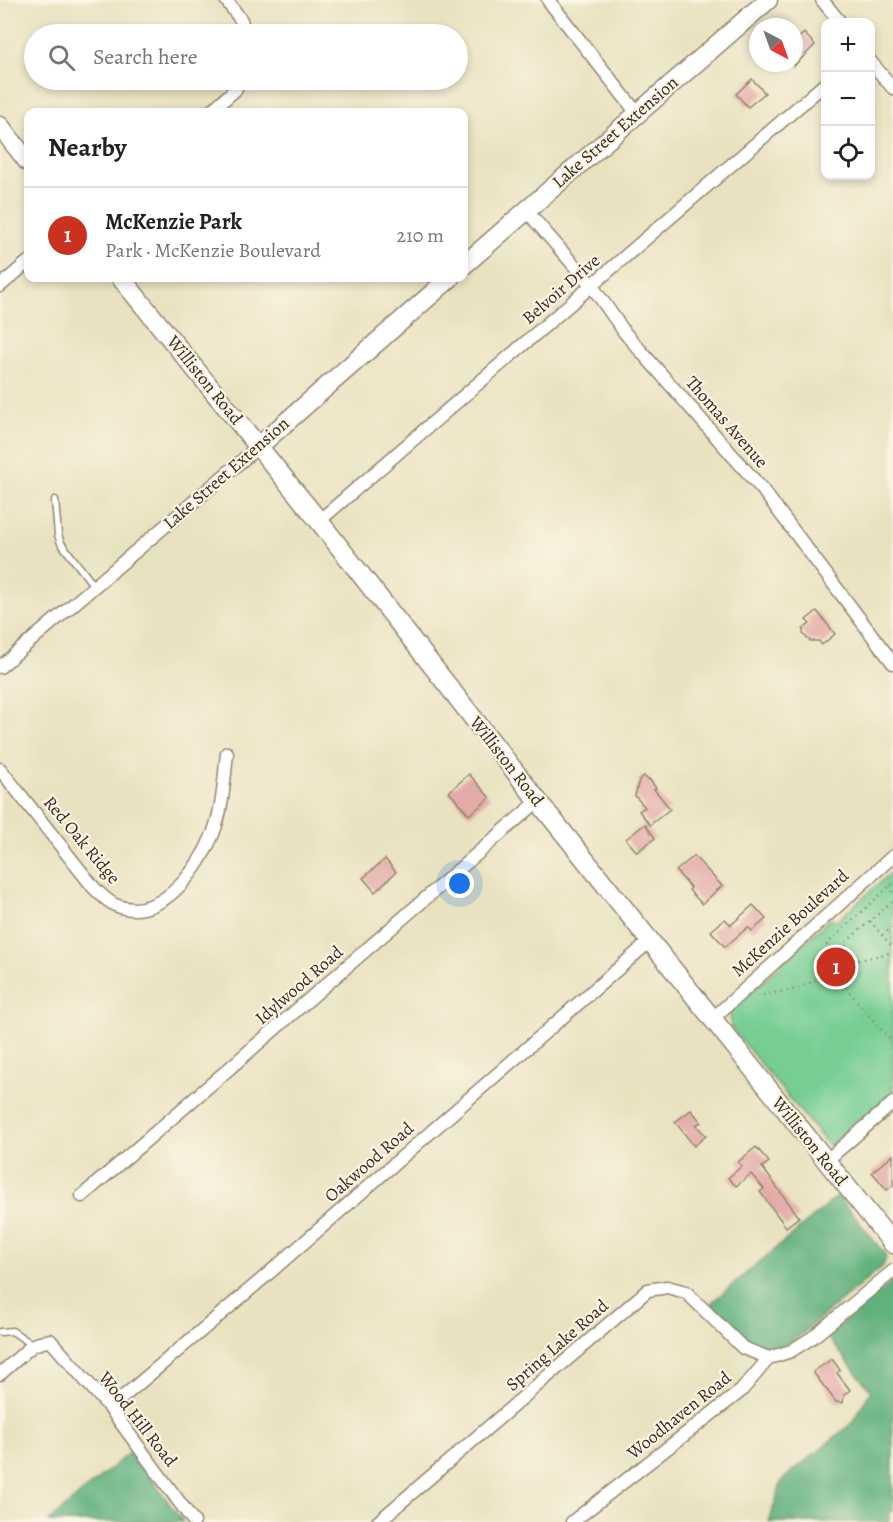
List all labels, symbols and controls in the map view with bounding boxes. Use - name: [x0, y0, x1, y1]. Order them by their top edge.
- north arrow: [749, 18, 803, 72]
- map controls: [821, 18, 875, 180]
- button: +: [821, 18, 875, 72]
- search box: [24, 24, 468, 90]
- icon: search: [45, 41, 78, 74]
- text: Search here: [93, 42, 198, 72]
- street label: Lake Street Extension: [547, 70, 683, 193]
- button: −: [821, 72, 875, 126]
- button: locate: [821, 126, 875, 180]
- text: Nearby: [48, 130, 127, 165]
- text: McKenzie Park: [105, 207, 242, 237]
- text: 1: [64, 222, 71, 249]
- text: 210 m: [396, 222, 444, 249]
- text: Park · McKenzie Boulevard: [105, 237, 321, 264]
- street label: Belvoir Drive: [517, 249, 605, 329]
- street label: Williston Road: [161, 330, 249, 430]
- street label: Thomas Avenue: [680, 371, 774, 473]
- street label: Lake Street Extension: [158, 411, 294, 534]
- street label: Williston Road: [464, 710, 550, 811]
- street label: Red Oak Ridge: [38, 791, 126, 889]
- street label: McKenzie Boulevard: [726, 864, 854, 982]
- your location: [445, 869, 474, 898]
- street label: Idylwood Road: [250, 940, 348, 1030]
- pin: 1: [816, 944, 856, 990]
- street label: Williston Road: [766, 1091, 854, 1191]
- street label: Oakwood Road: [319, 1116, 419, 1207]
- street label: Spring Lake Road: [501, 1294, 614, 1396]
- street label: Woodhaven Road: [621, 1365, 736, 1465]
- street label: Wood Hill Road: [93, 1366, 183, 1472]

